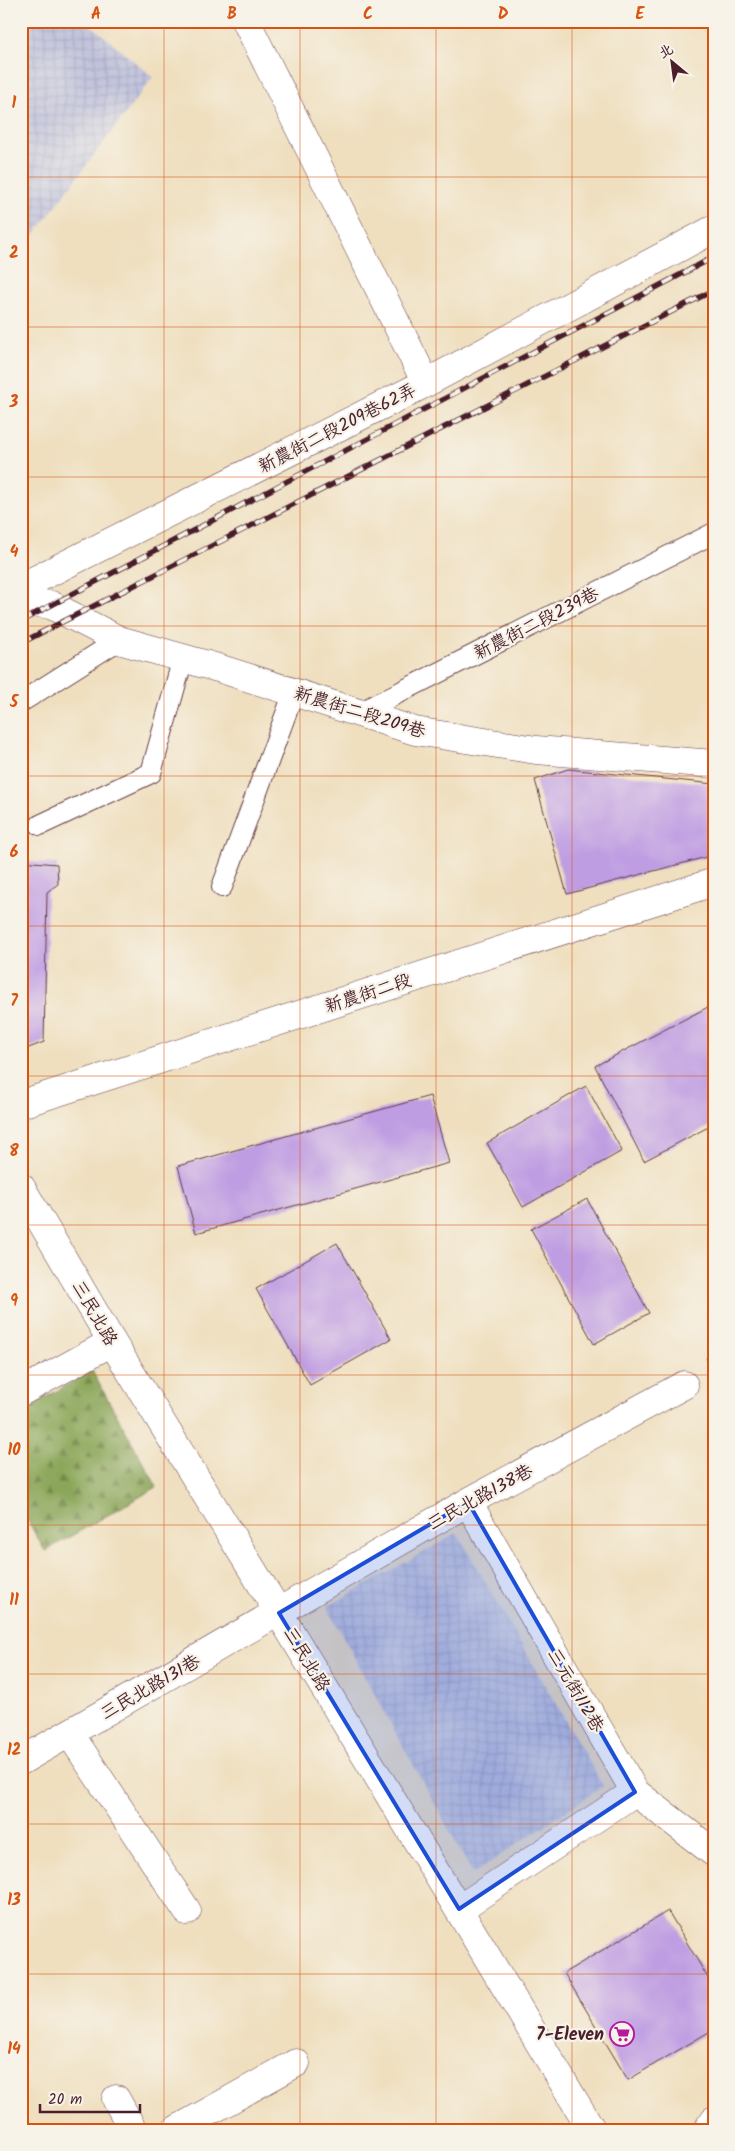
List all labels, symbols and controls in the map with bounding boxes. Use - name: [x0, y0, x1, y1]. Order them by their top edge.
- text: A: [91, 2, 101, 27]
- text: B: [227, 2, 237, 27]
- text: C: [363, 2, 373, 27]
- text: D: [498, 2, 509, 27]
- text: E: [636, 2, 646, 27]
- north arrow: [648, 38, 698, 88]
- text: 北: [655, 38, 678, 65]
- text: 1: [12, 91, 17, 116]
- text: 2: [9, 241, 19, 266]
- street label: 新農街二段209巷62弄: [253, 377, 422, 482]
- text: 3: [9, 390, 19, 415]
- text: 4: [10, 540, 19, 565]
- street label: 新農街二段239巷: [469, 580, 605, 668]
- street label: 新農街二段209巷: [290, 680, 429, 747]
- text: 5: [9, 690, 20, 715]
- text: 6: [10, 840, 19, 865]
- street label: 新農街二段: [321, 967, 416, 1022]
- text: 7: [10, 989, 18, 1014]
- text: 8: [9, 1139, 19, 1164]
- street label: 三民北路: [63, 1275, 124, 1352]
- text: 9: [10, 1289, 18, 1314]
- text: 10: [7, 1438, 21, 1463]
- street label: 三民北路138巷: [423, 1457, 539, 1539]
- text: 11: [9, 1588, 19, 1613]
- street label: 三民北路: [275, 1621, 337, 1698]
- street label: 三元街112巷: [539, 1643, 611, 1739]
- street label: 三民北路131巷: [95, 1648, 206, 1729]
- text: 12: [7, 1738, 21, 1763]
- text: 13: [7, 1888, 21, 1913]
- place label: 7-Eleven: [536, 2021, 604, 2050]
- supermarket icon: 7-Eleven: [609, 2021, 635, 2047]
- text: 14: [7, 2037, 21, 2062]
- scale bar: [40, 2081, 140, 2113]
- text: 20 m: [48, 2088, 82, 2112]

